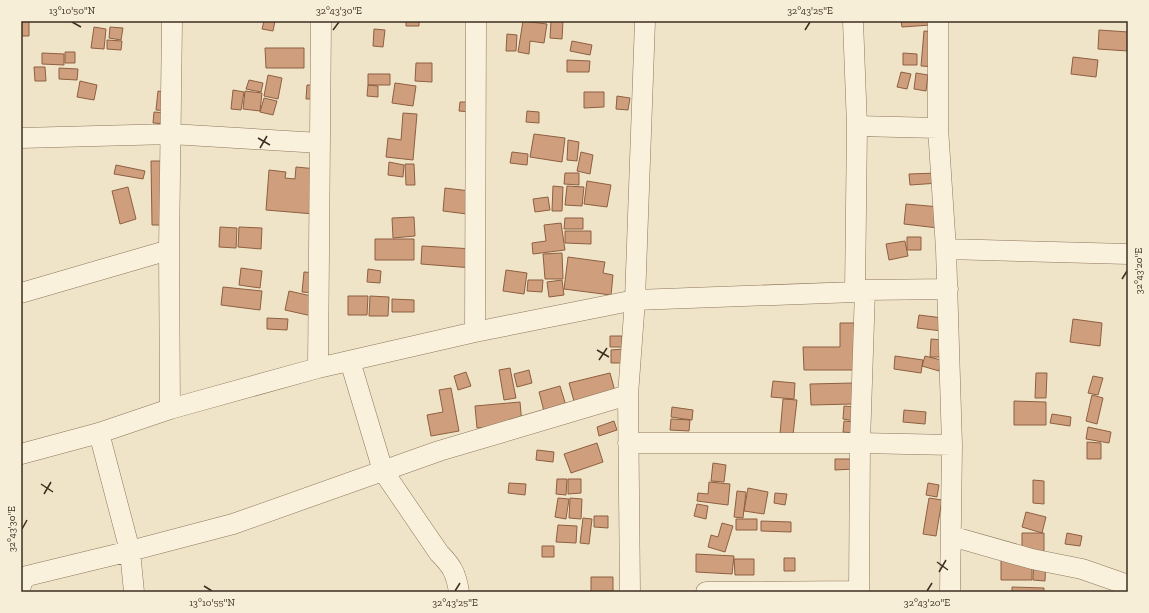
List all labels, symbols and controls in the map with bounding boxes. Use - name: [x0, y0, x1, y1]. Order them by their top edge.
- text: 13°10'50"N: [49, 5, 96, 17]
- text: 32°43'30"E: [316, 5, 362, 17]
- text: 32°43'25"E: [787, 5, 833, 17]
- text: 32°43'20"E: [1133, 248, 1145, 294]
- text: 32°43'30"E: [6, 506, 18, 552]
- text: 13°10'55"N: [189, 597, 235, 609]
- text: 32°43'25"E: [432, 597, 478, 609]
- text: 32°43'20"E: [904, 597, 950, 609]

